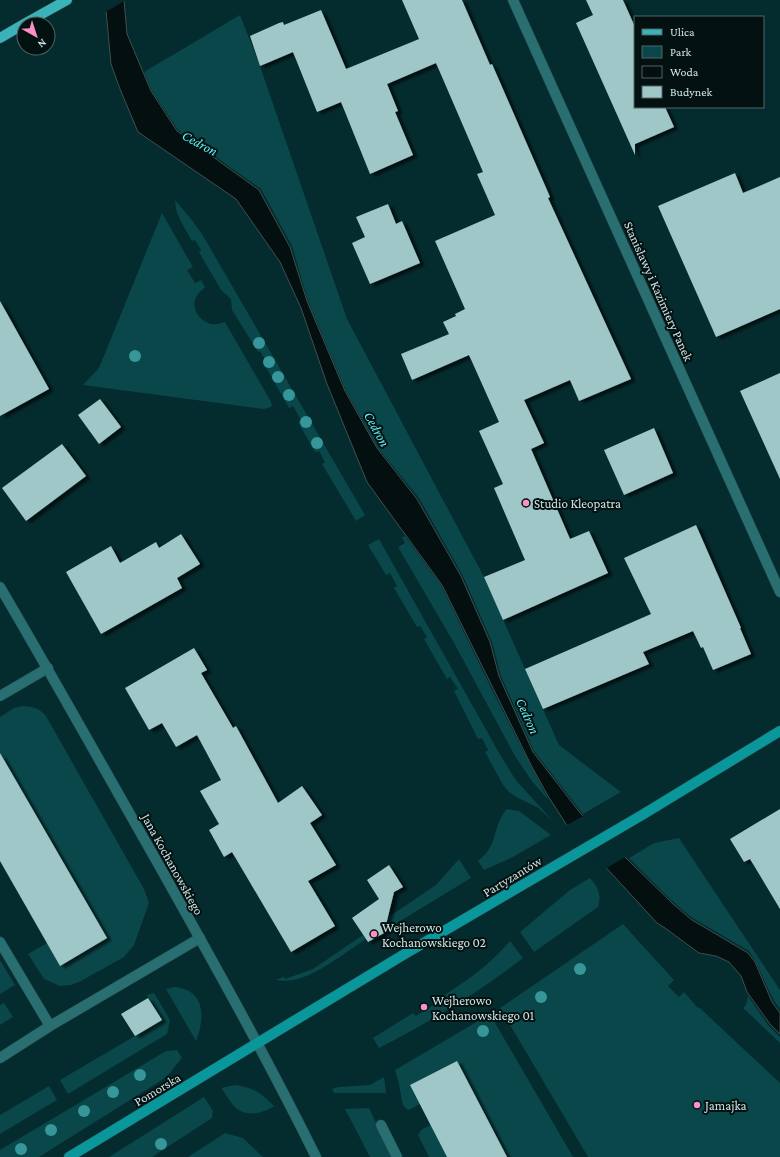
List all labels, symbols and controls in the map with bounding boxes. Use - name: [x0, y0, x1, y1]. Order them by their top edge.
- north arrow: [16, 16, 56, 56]
- legend: [634, 16, 764, 108]
- text: Ulica: [670, 25, 695, 39]
- text: N: [35, 37, 49, 51]
- text: Park: [670, 45, 692, 59]
- text: Woda: [670, 65, 699, 79]
- text: Budynek: [670, 85, 713, 99]
- water label: Cedron: [180, 127, 220, 159]
- street label: Stanisławy i Kazimiery Panek: [621, 219, 696, 364]
- water label: Cedron: [361, 409, 393, 449]
- place label: Studio Kleopatra: [534, 496, 621, 511]
- marker: Studio Kleopatra: [521, 498, 531, 508]
- water label: Cedron: [513, 695, 543, 737]
- street label: Jana Kochanowskiego: [138, 810, 207, 917]
- street label: Partyzantów: [480, 853, 545, 900]
- place label: Wejherowo Kochanowskiego 02: [382, 920, 486, 950]
- marker: Wejherowo Kochanowskiego 02: [369, 929, 379, 939]
- place label: Wejherowo Kochanowskiego 01: [432, 993, 534, 1023]
- marker: Wejherowo Kochanowskiego 01: [419, 1002, 429, 1012]
- street label: Pomorska: [131, 1070, 183, 1109]
- place label: Jamajka: [704, 1098, 747, 1114]
- marker: Jamajka: [692, 1100, 702, 1110]

